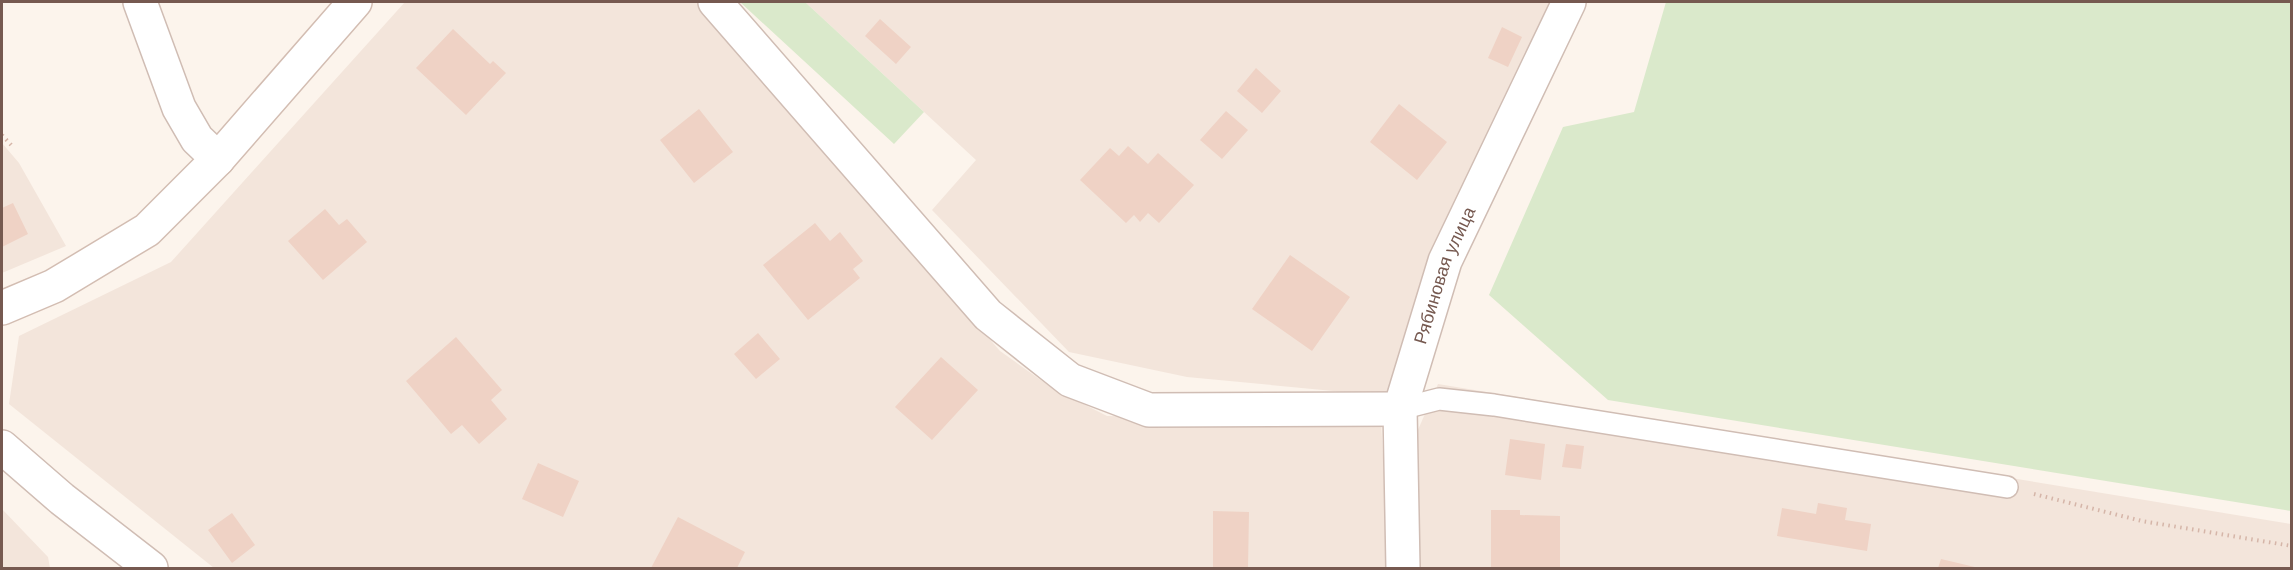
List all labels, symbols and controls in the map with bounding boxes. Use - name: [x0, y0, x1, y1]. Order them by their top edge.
- street label: Рябиновая улица: [1410, 203, 1480, 346]

